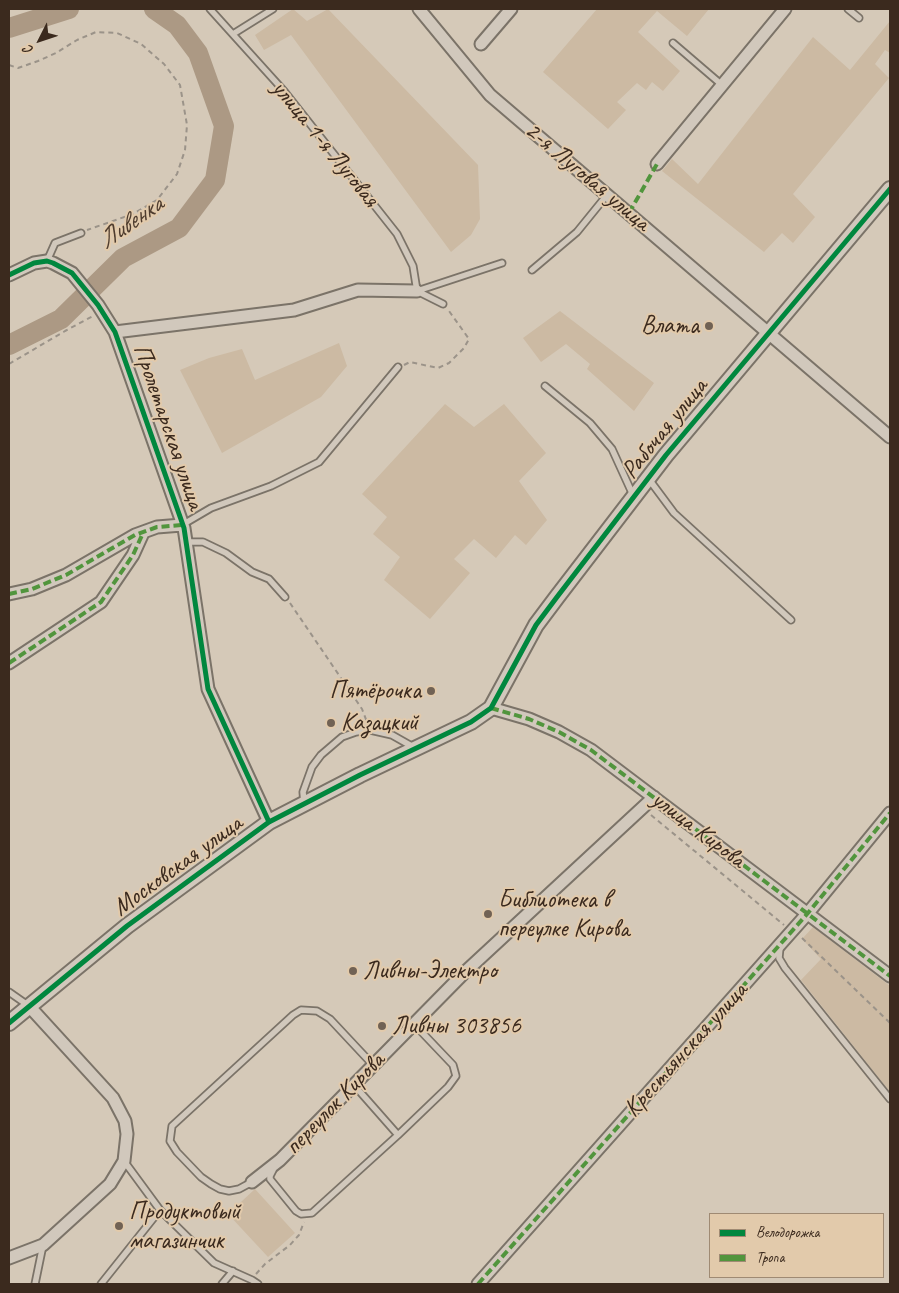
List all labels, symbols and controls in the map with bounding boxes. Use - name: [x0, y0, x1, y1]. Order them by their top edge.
- north arrow: [15, 15, 65, 65]
- text: С: [20, 42, 37, 58]
- street label: улица 1-я Луговая: [265, 74, 385, 214]
- street label: 2-я Луговая улица: [518, 116, 656, 238]
- water label: Ливенка: [92, 190, 170, 256]
- place label: Влата: [641, 311, 699, 341]
- marker: Влата: [703, 320, 715, 332]
- street label: Пролетарская улица: [126, 340, 210, 514]
- street label: Рабочая улица: [615, 373, 715, 485]
- place label: Пятёрочка: [329, 676, 421, 706]
- marker: Пятёрочка: [425, 685, 437, 697]
- place label: Казацкий: [341, 708, 418, 738]
- marker: Казацкий: [325, 717, 337, 729]
- street label: улица Кирова: [645, 785, 751, 875]
- street label: Московская улица: [107, 809, 249, 923]
- place label: Библиотека в переулке Кирова: [498, 885, 629, 944]
- marker: Библиотека в переулке Кирова: [482, 908, 494, 920]
- place label: Ливны-Электро: [363, 956, 497, 986]
- marker: Ливны-Электро: [347, 965, 359, 977]
- street label: Крестьянская улица: [618, 976, 754, 1124]
- place label: Ливны 303856: [392, 1011, 521, 1041]
- marker: Ливны 303856: [376, 1020, 388, 1032]
- street label: переулок Кирова: [279, 1046, 391, 1162]
- place label: Продуктовый магазинчик: [129, 1197, 240, 1256]
- legend: [709, 1213, 884, 1278]
- marker: Продуктовый магазинчик: [113, 1220, 125, 1232]
- text: Велодорожка: [756, 1223, 819, 1242]
- text: Тропа: [756, 1248, 784, 1267]

